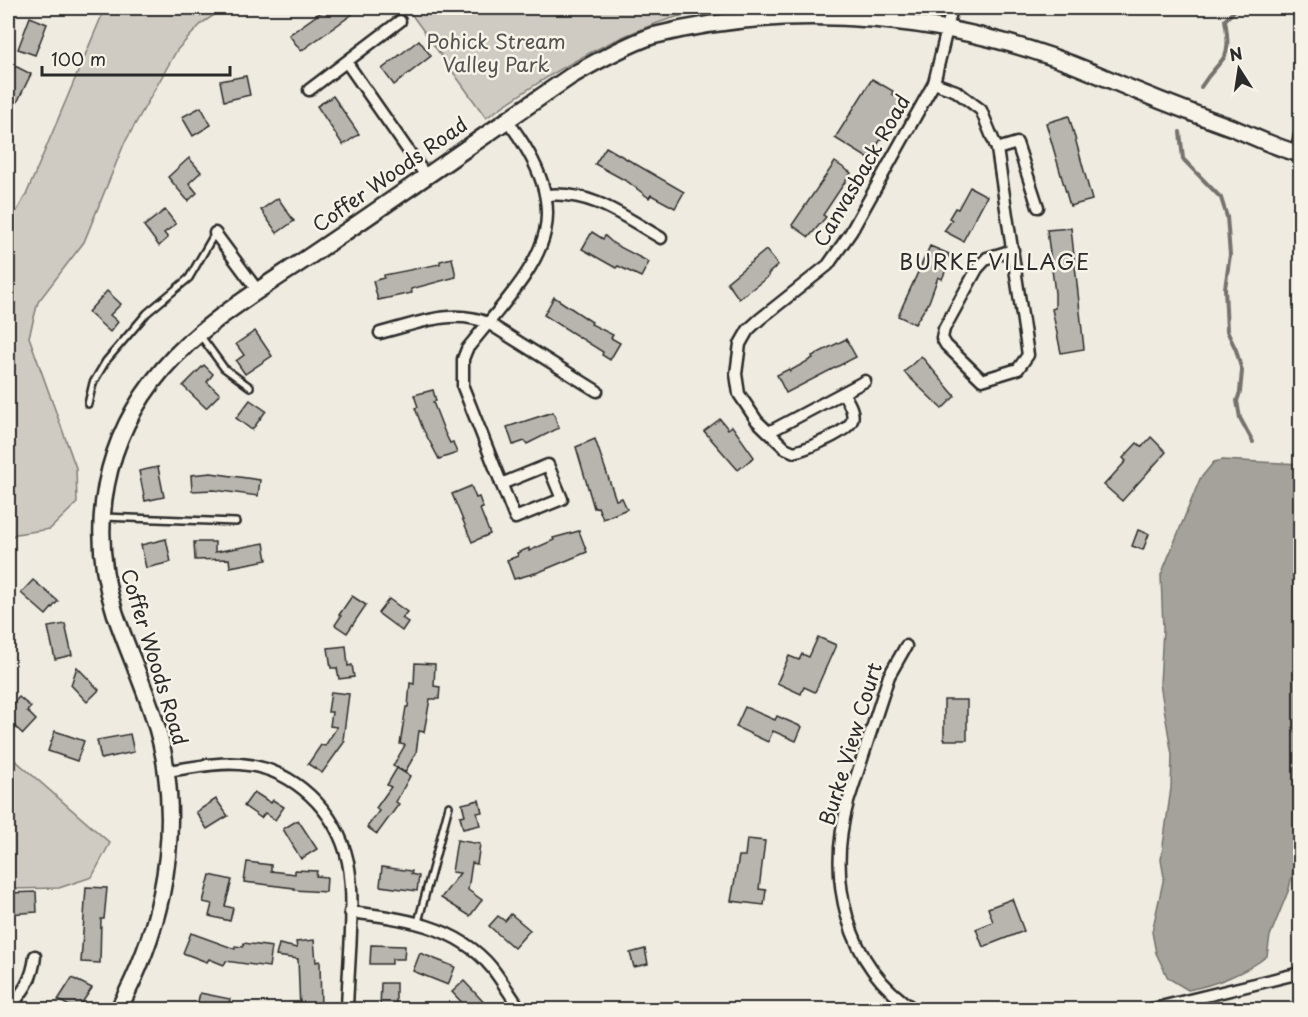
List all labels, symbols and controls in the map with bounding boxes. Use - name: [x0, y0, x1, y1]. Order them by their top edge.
- park label: Pohick Stream Valley Park: [426, 26, 566, 79]
- scale bar: [42, 39, 230, 77]
- north arrow: [1209, 39, 1269, 99]
- text: N: [1227, 40, 1244, 66]
- text: 100 m: [51, 45, 106, 72]
- street label: Canvasback Road: [805, 89, 917, 252]
- street label: Coffer Woods Road: [306, 109, 473, 239]
- district label: BURKE VILLAGE: [899, 245, 1091, 277]
- street label: Coffer Woods Road: [114, 565, 196, 749]
- street label: Burke View Court: [811, 659, 889, 829]

